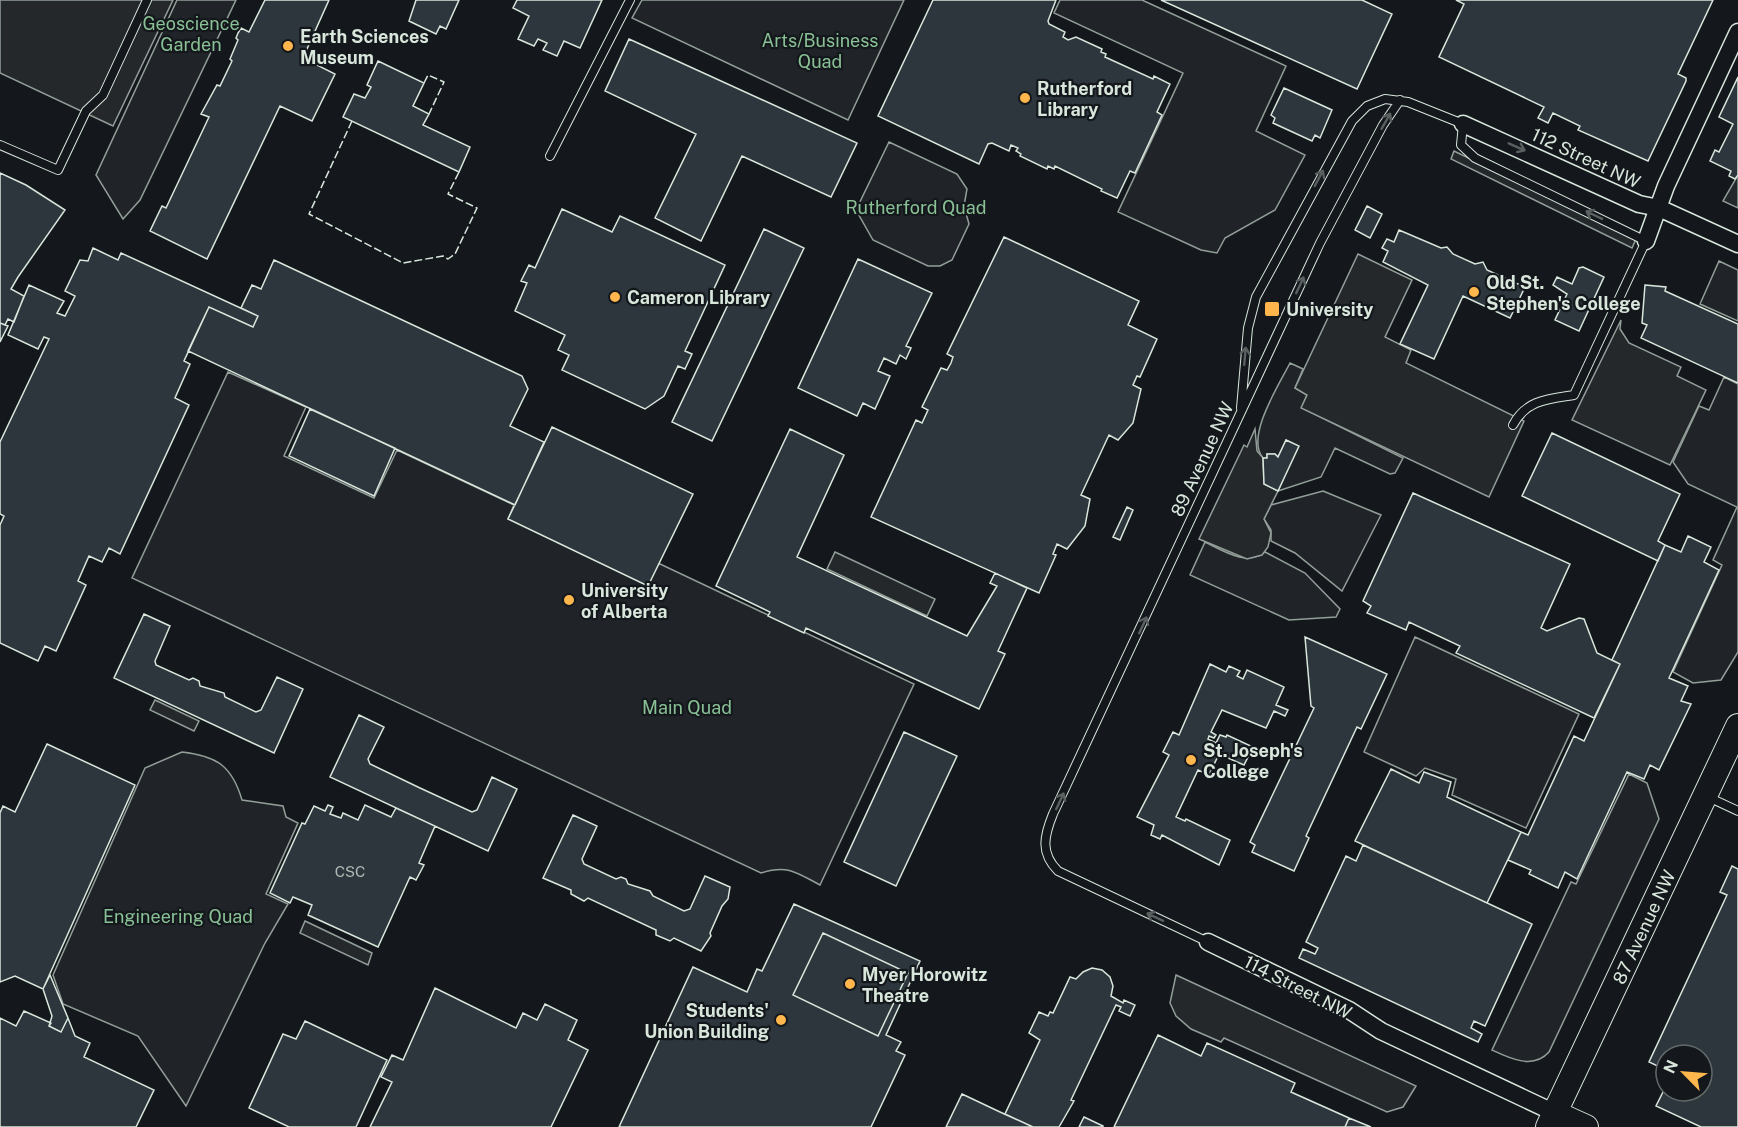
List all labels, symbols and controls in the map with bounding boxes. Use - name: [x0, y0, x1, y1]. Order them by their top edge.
- park label: Geoscience Garden: [142, 13, 240, 55]
- place label: Earth Sciences Museum: [300, 26, 429, 68]
- park label: Arts/Business Quad: [762, 30, 878, 72]
- marker: Earth Sciences Museum: [281, 39, 295, 53]
- place label: Rutherford Library: [1037, 78, 1132, 120]
- marker: Rutherford Library: [1018, 91, 1032, 105]
- one-way arrow: [1380, 113, 1392, 130]
- street label: 112 Street NW: [1528, 124, 1644, 192]
- one-way arrow: [1507, 142, 1525, 153]
- one-way arrow: [1314, 170, 1325, 188]
- park label: Rutherford Quad: [845, 197, 987, 218]
- one-way arrow: [1585, 209, 1603, 221]
- place label: Old St. Stephen's College: [1486, 272, 1641, 314]
- one-way arrow: [1295, 277, 1307, 295]
- marker: Old St. Stephen's College: [1467, 285, 1481, 299]
- place label: Cameron Library: [627, 287, 770, 308]
- marker: Cameron Library: [608, 290, 622, 304]
- place label: University: [1286, 299, 1373, 320]
- marker: University: [1263, 300, 1281, 318]
- one-way arrow: [1240, 347, 1251, 367]
- street label: 89 Avenue NW: [1166, 398, 1238, 520]
- place label: University of Alberta: [581, 580, 668, 622]
- marker: University of Alberta: [562, 593, 576, 607]
- one-way arrow: [1137, 617, 1149, 635]
- park label: Main Quad: [642, 697, 732, 718]
- place label: St. Joseph's College: [1203, 740, 1303, 782]
- marker: St. Joseph's College: [1184, 753, 1198, 767]
- one-way arrow: [1054, 793, 1066, 811]
- house number: CSC: [335, 863, 365, 880]
- street label: 87 Avenue NW: [1608, 867, 1680, 987]
- park label: Engineering Quad: [103, 906, 253, 927]
- one-way arrow: [1146, 911, 1164, 922]
- street label: 114 Street NW: [1241, 951, 1355, 1023]
- place label: Myer Horowitz Theatre: [862, 964, 987, 1006]
- marker: Myer Horowitz Theatre: [843, 977, 857, 991]
- place label: Students' Union Building: [644, 1000, 769, 1042]
- marker: Students' Union Building: [774, 1013, 788, 1027]
- north arrow: [1654, 1043, 1714, 1103]
- text: N: [1660, 1057, 1682, 1077]

